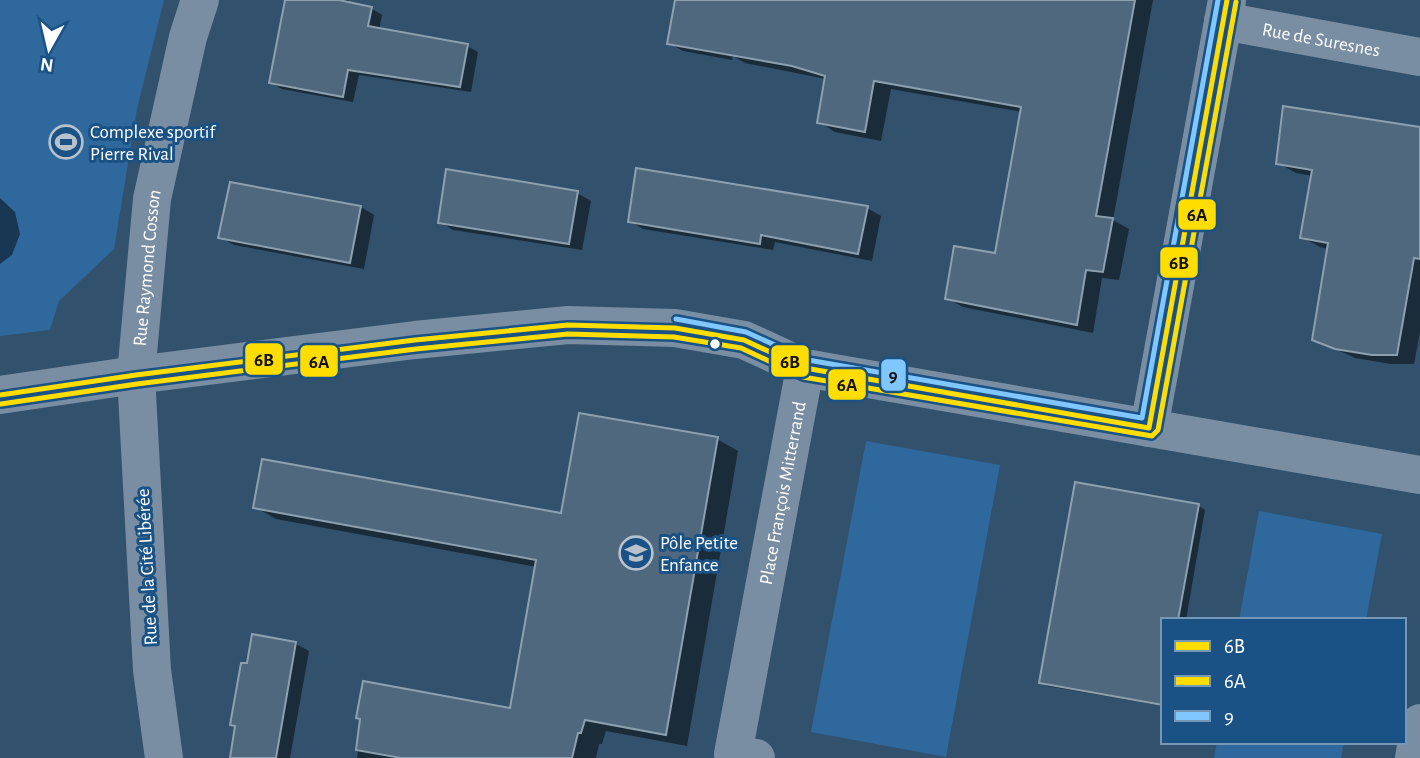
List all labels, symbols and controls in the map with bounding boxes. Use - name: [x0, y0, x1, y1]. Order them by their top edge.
- north arrow: [14, 14, 84, 84]
- street label: Rue de Suresnes: [1261, 20, 1382, 61]
- text: N: [39, 54, 55, 75]
- sports icon: Complexe sportif Pierre Rival: [47, 123, 85, 161]
- place label: Complexe sportif Pierre Rival: [90, 123, 216, 164]
- street label: Rue Raymond Cosson: [131, 188, 165, 347]
- line badge: 6A: [1177, 198, 1217, 231]
- text: 6A: [1187, 206, 1208, 225]
- line badge: 6B: [1159, 246, 1199, 279]
- text: 6B: [1169, 254, 1189, 273]
- unlabelled marker: [708, 337, 722, 351]
- line badge: 6B: [244, 342, 284, 376]
- line badge: 6A: [299, 344, 339, 378]
- line badge: 6B: [770, 344, 810, 378]
- text: 6B: [254, 351, 274, 370]
- text: 6A: [309, 353, 330, 372]
- text: 6B: [780, 353, 800, 372]
- line badge: 9: [880, 358, 907, 392]
- text: 9: [888, 367, 898, 386]
- line badge: 6A: [827, 368, 867, 401]
- text: 6A: [837, 376, 858, 395]
- street label: Place François Mitterrand: [757, 400, 810, 587]
- street label: Rue de la Cité Libérée: [134, 488, 161, 646]
- school or university icon: Pôle Petite Enfance: [617, 534, 655, 572]
- place label: Pôle Petite Enfance: [660, 534, 738, 575]
- legend: [1161, 618, 1406, 744]
- text: 6B: [1224, 636, 1245, 657]
- text: 6A: [1224, 671, 1246, 692]
- text: 9: [1224, 706, 1234, 727]

